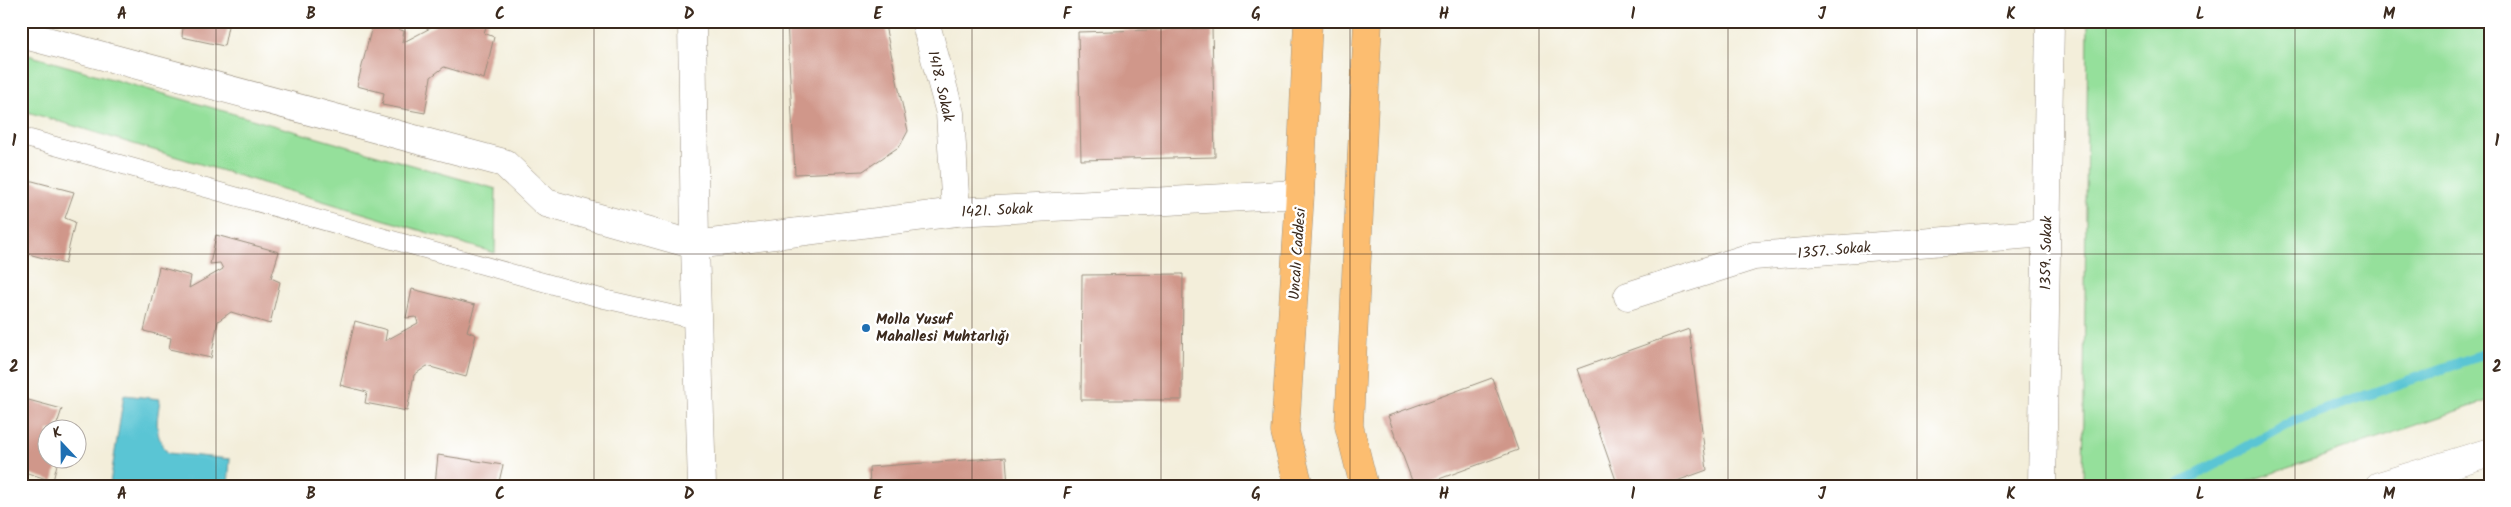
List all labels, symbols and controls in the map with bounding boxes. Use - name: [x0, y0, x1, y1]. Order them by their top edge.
- text: A: [117, 2, 127, 27]
- text: B: [306, 2, 316, 27]
- text: C: [495, 2, 505, 27]
- text: D: [684, 2, 695, 27]
- text: E: [874, 2, 884, 27]
- text: F: [1063, 2, 1073, 27]
- text: G: [1251, 2, 1261, 27]
- text: H: [1439, 2, 1449, 27]
- text: I: [1631, 2, 1636, 27]
- text: J: [1818, 2, 1827, 27]
- text: K: [2006, 2, 2016, 27]
- text: L: [2196, 2, 2204, 27]
- text: M: [2383, 2, 2396, 27]
- street label: 1418. Sokak: [920, 48, 960, 125]
- text: 1: [12, 129, 17, 154]
- text: 1: [2495, 129, 2500, 154]
- street label: 1421. Sokak: [961, 197, 1035, 225]
- street label: Uncalı Caddesi: [1283, 206, 1313, 301]
- street label: 1359. Sokak: [2034, 215, 2060, 290]
- street label: 1357. Sokak: [1796, 236, 1873, 266]
- place label: Molla Yusuf Mahallesi Muhtarlığı: [876, 308, 1009, 349]
- marker: Molla Yusuf Mahallesi Muhtarlığı: [860, 322, 872, 334]
- text: 2: [9, 355, 19, 380]
- text: 2: [2492, 355, 2502, 380]
- north arrow: [38, 420, 88, 470]
- text: K: [49, 421, 66, 445]
- text: A: [117, 482, 127, 507]
- text: B: [306, 482, 316, 507]
- text: C: [495, 482, 505, 507]
- text: D: [684, 482, 695, 507]
- text: E: [874, 482, 884, 507]
- text: F: [1063, 482, 1073, 507]
- text: G: [1251, 482, 1261, 507]
- text: H: [1439, 482, 1449, 507]
- text: I: [1631, 482, 1636, 507]
- text: J: [1818, 482, 1827, 507]
- text: K: [2006, 482, 2016, 507]
- text: L: [2196, 482, 2204, 507]
- text: M: [2383, 482, 2396, 507]

